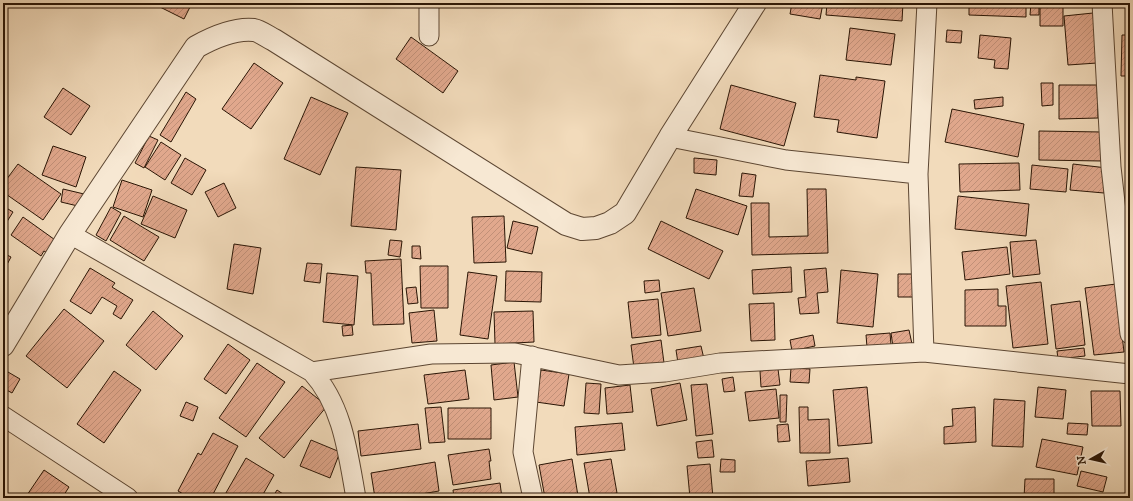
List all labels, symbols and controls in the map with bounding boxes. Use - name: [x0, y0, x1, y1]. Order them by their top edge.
- north arrow: [1071, 439, 1111, 479]
- text: N: [1075, 455, 1090, 466]

